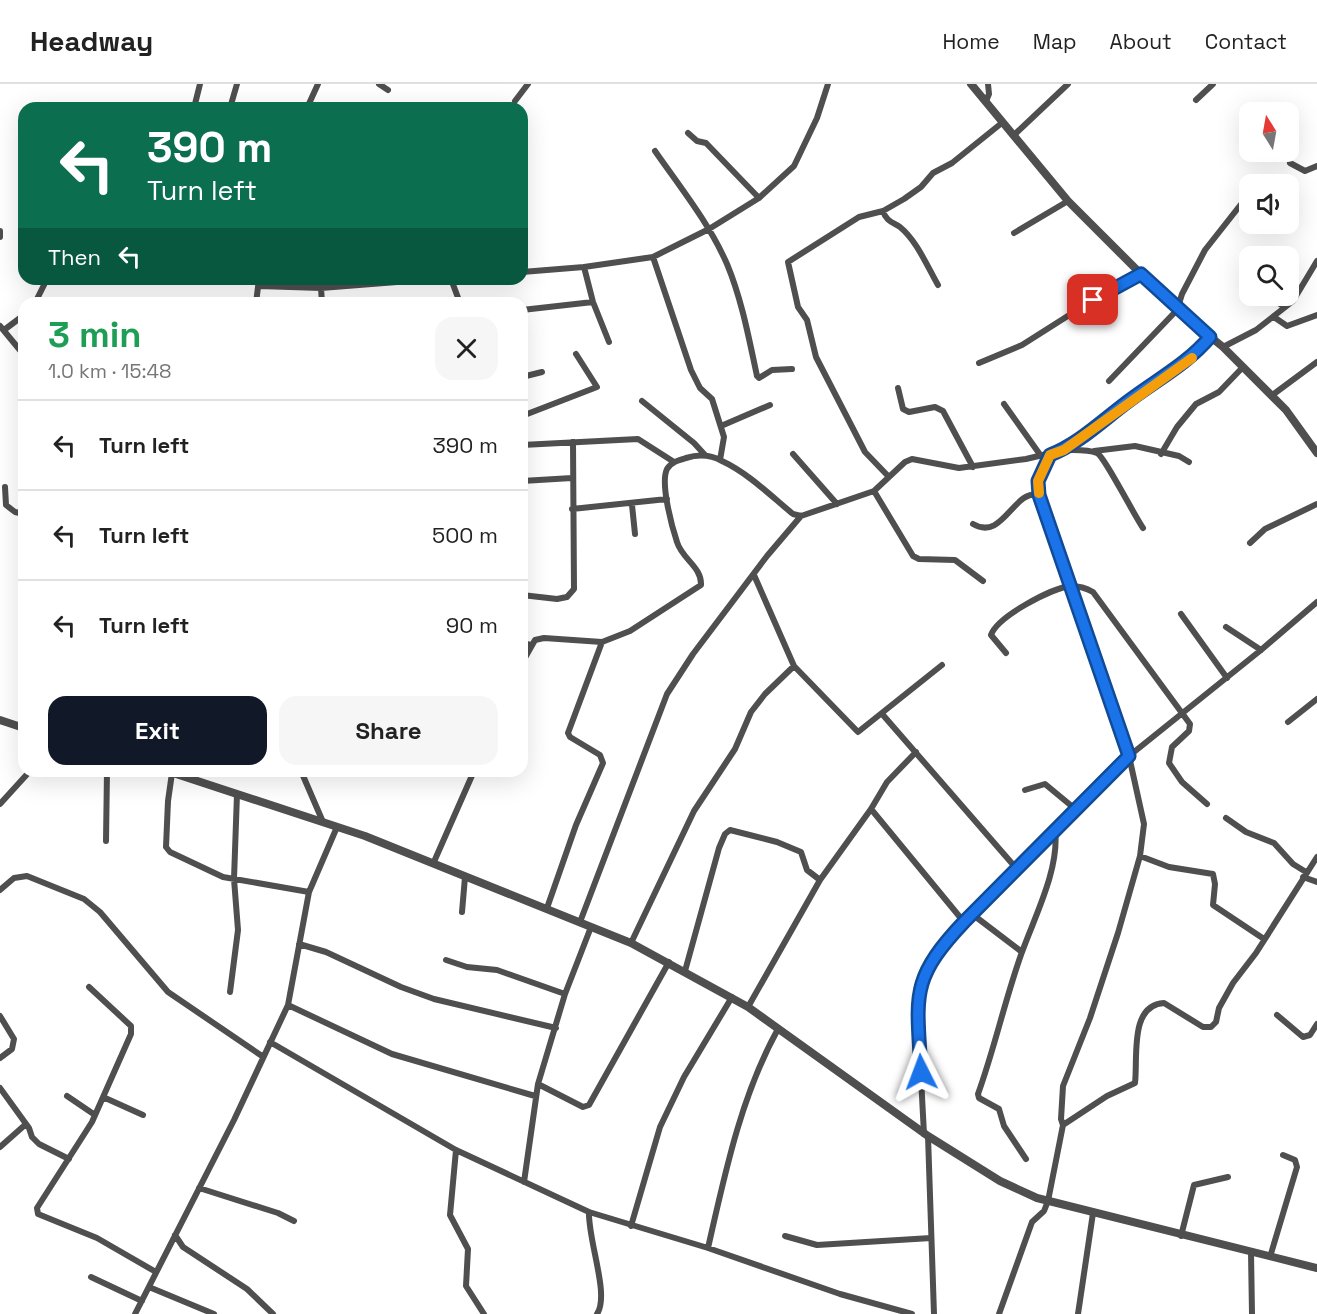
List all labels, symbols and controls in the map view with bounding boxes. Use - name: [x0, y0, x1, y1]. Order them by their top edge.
- text: Headway: [30, 23, 153, 59]
- text: Home: [942, 28, 1000, 55]
- text: Map: [1033, 28, 1077, 55]
- text: About: [1110, 28, 1172, 55]
- text: Contact: [1205, 28, 1287, 55]
- north arrow: [1239, 102, 1299, 162]
- map controls: [1239, 102, 1299, 306]
- text: 390 m: [147, 121, 272, 174]
- icon: left: [48, 126, 126, 204]
- text: Turn left: [147, 173, 257, 208]
- button: sound: [1239, 174, 1299, 234]
- icon: left: [113, 240, 146, 273]
- text: Then: [48, 243, 101, 271]
- button: search: [1239, 246, 1299, 306]
- pin: [1067, 274, 1118, 325]
- icon: arrive: [1076, 283, 1109, 316]
- text: 3 min: [48, 312, 142, 358]
- button: close: [435, 317, 498, 380]
- text: 1.0 km · 15:48: [48, 358, 171, 384]
- icon: left: [48, 429, 81, 462]
- text: Turn left: [99, 431, 189, 459]
- text: 390 m: [433, 431, 498, 459]
- icon: left: [48, 519, 81, 552]
- text: Turn left: [99, 521, 189, 549]
- text: 500 m: [432, 521, 498, 549]
- icon: left: [48, 609, 81, 642]
- text: Turn left: [99, 611, 189, 639]
- text: 90 m: [446, 611, 498, 639]
- button: Exit: [48, 696, 267, 765]
- button: Share: [279, 696, 498, 765]
- position arrow: [889, 1040, 953, 1104]

